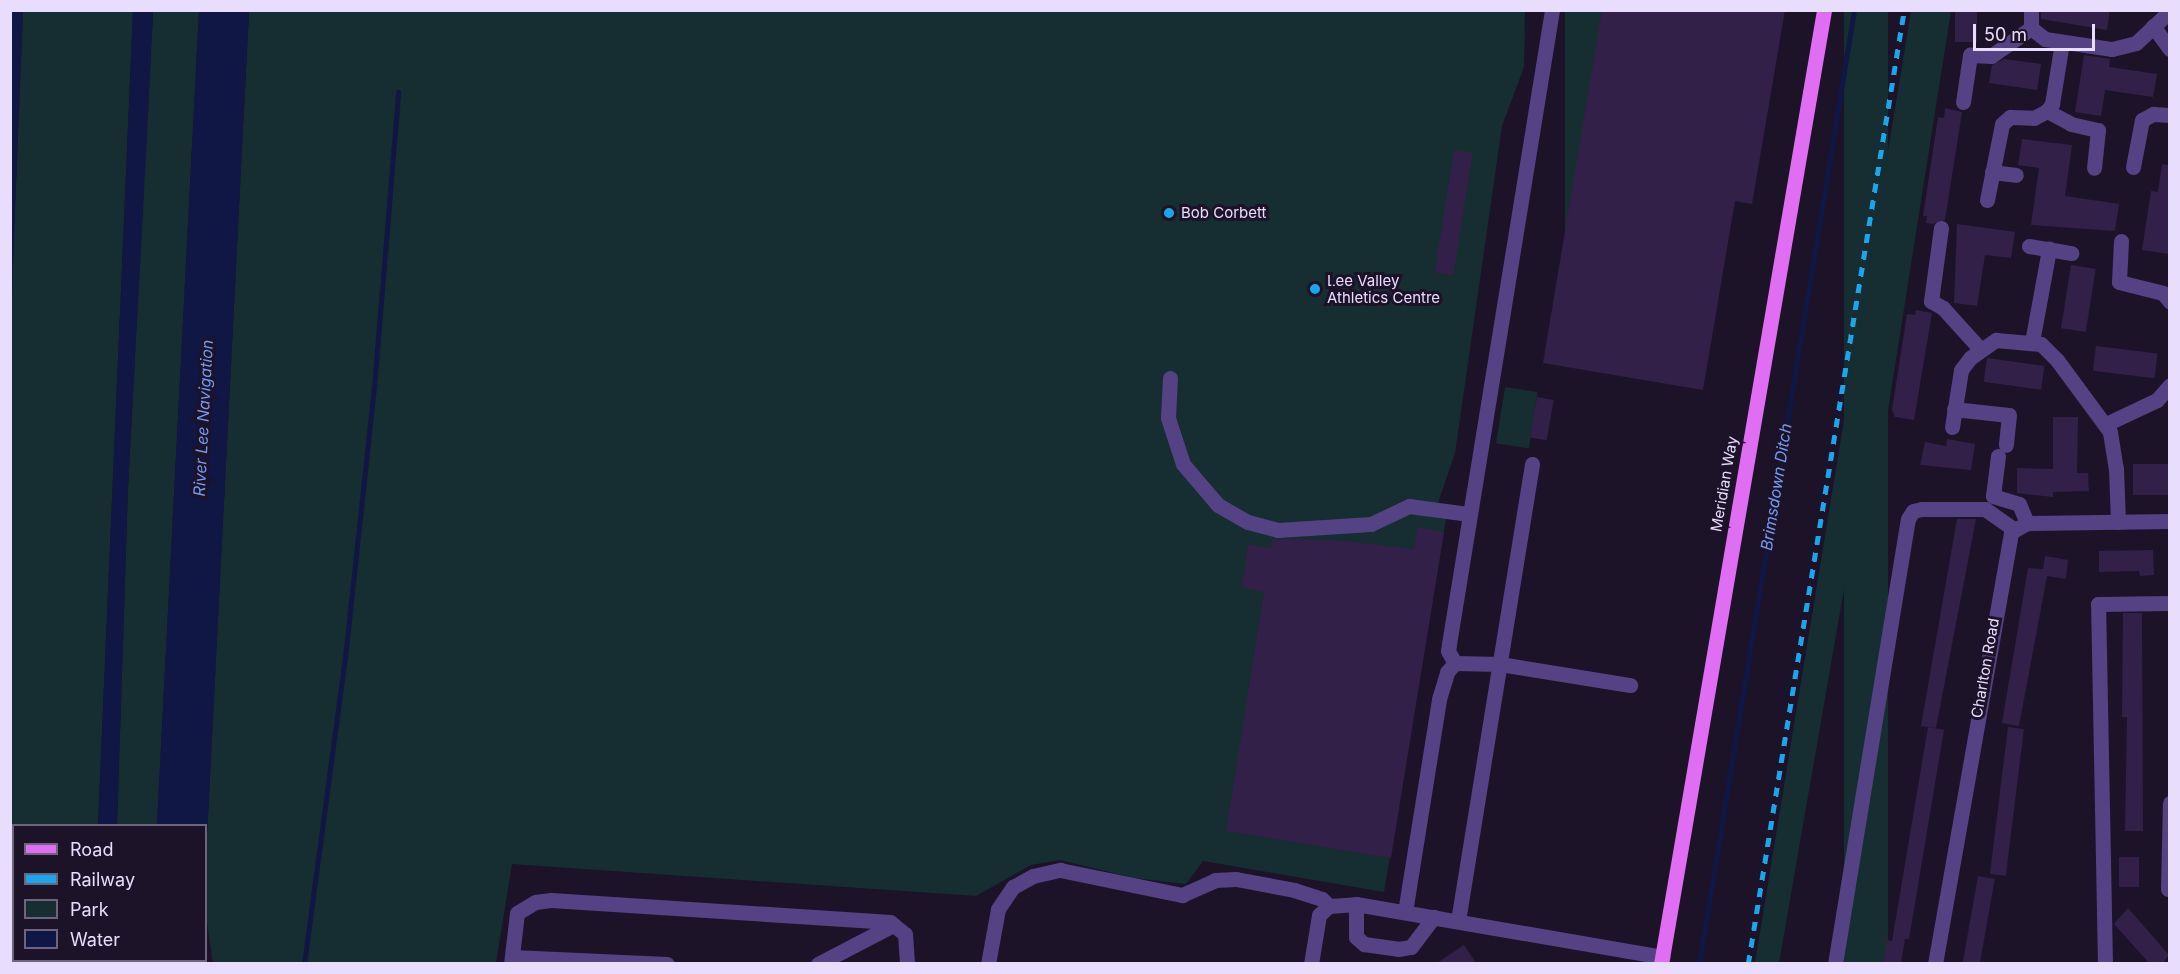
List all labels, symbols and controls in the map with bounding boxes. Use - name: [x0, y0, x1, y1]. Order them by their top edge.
- scale bar: [1976, 12, 2098, 50]
- text: 50 m: [1984, 24, 2027, 45]
- place label: Bob Corbett: [1181, 204, 1266, 222]
- marker: Bob Corbett: [1162, 206, 1176, 220]
- place label: Lee Valley Athletics Centre: [1327, 271, 1440, 306]
- marker: Lee Valley Athletics Centre: [1308, 282, 1322, 296]
- water label: River Lee Navigation: [189, 339, 217, 497]
- water label: Brimsdown Ditch: [1756, 422, 1796, 552]
- street label: Meridian Way: [1707, 435, 1741, 533]
- street label: Charlton Road: [1967, 617, 2003, 719]
- legend: [12, 824, 207, 962]
- text: Road: [70, 839, 113, 860]
- text: Railway: [70, 869, 135, 890]
- text: Park: [70, 899, 109, 920]
- text: Water: [70, 929, 120, 950]

